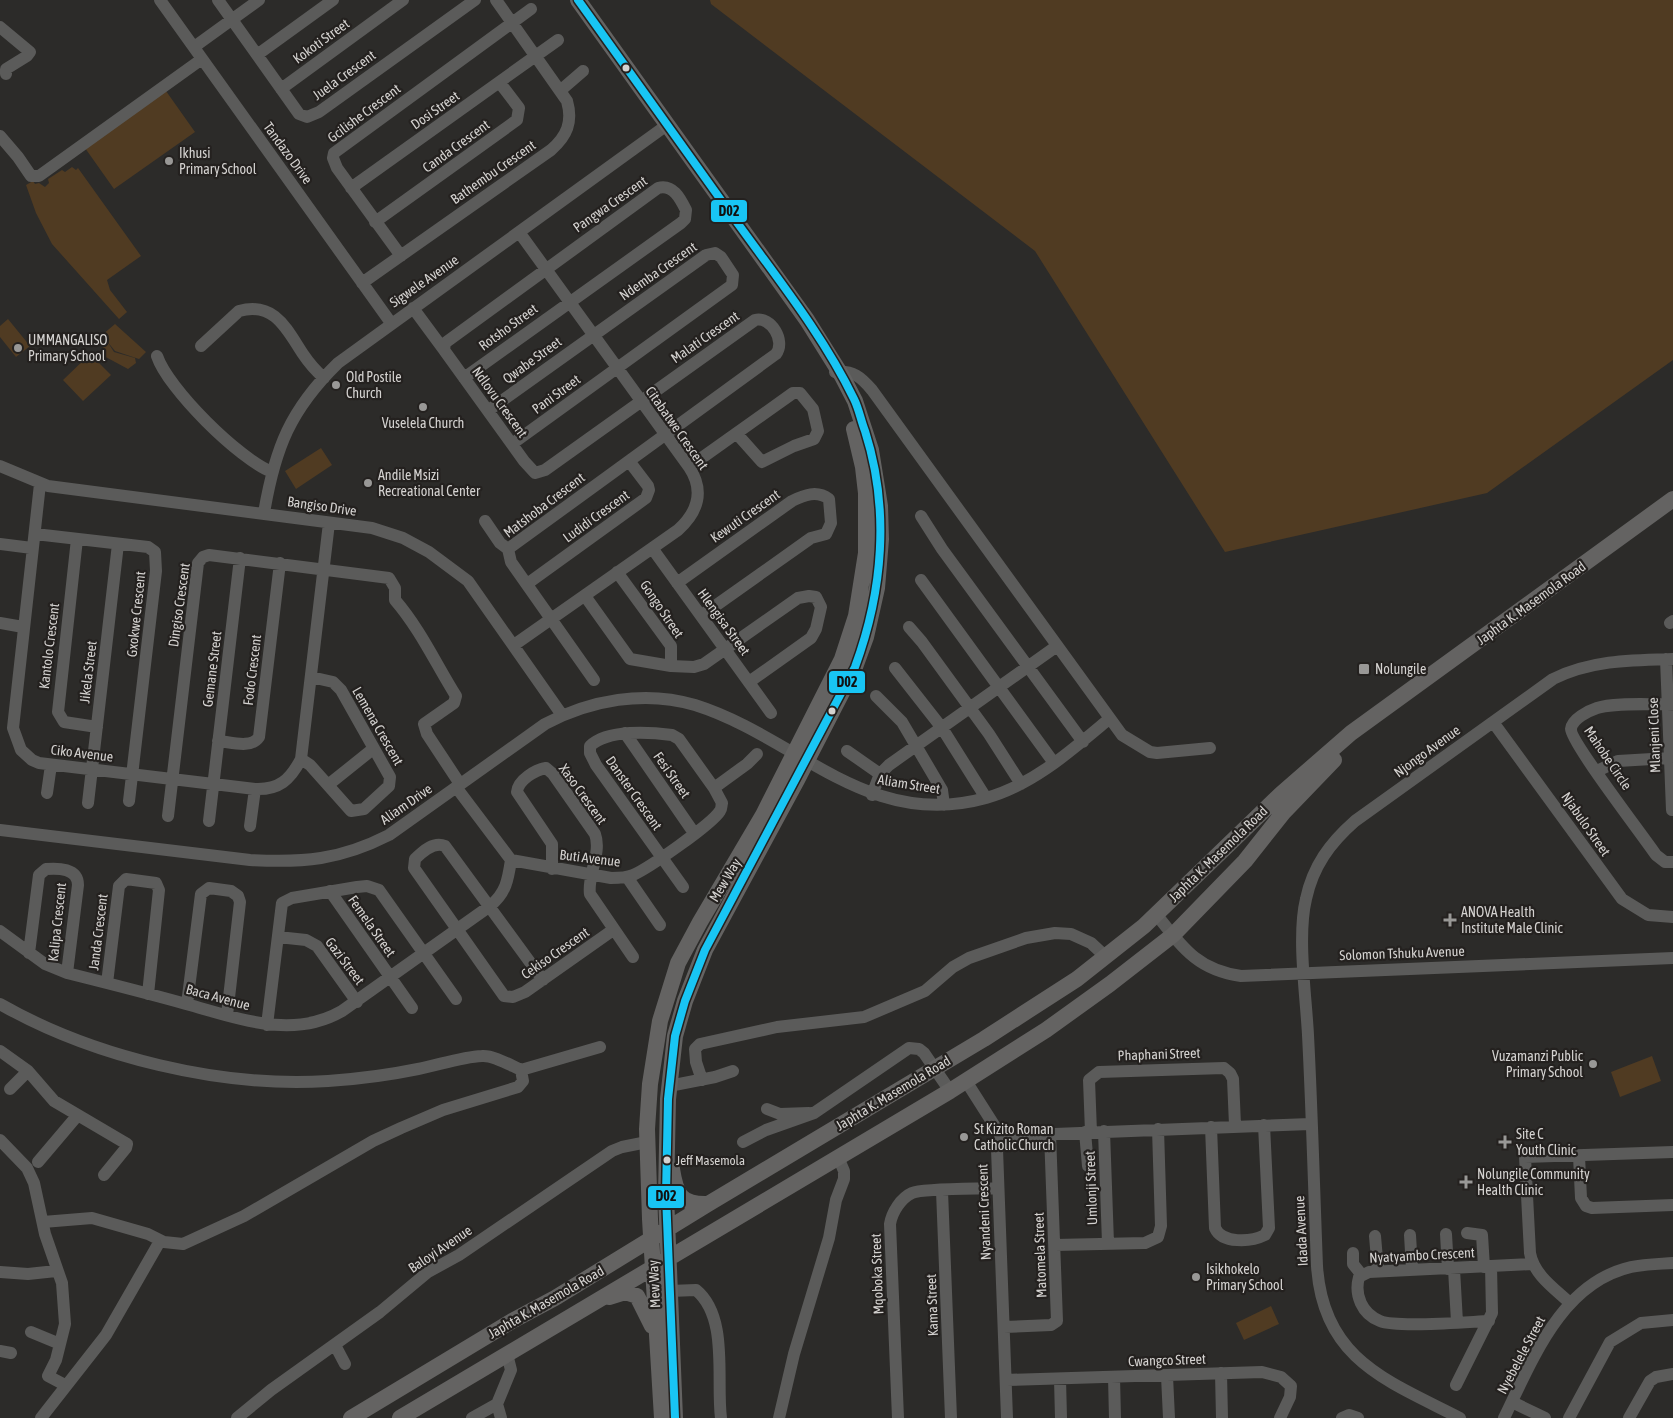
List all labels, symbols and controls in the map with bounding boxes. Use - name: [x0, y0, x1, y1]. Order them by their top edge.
- street label: Kokoti Street: [290, 15, 352, 67]
- street label: Juela Crescent: [309, 47, 379, 103]
- unlabelled marker: [621, 63, 631, 73]
- street label: Gcilishe Crescent: [325, 80, 403, 146]
- street label: Dosi Street: [408, 88, 462, 132]
- street label: Canda Crescent: [419, 116, 493, 176]
- street label: Tandazo Drive: [260, 119, 316, 187]
- street label: Bathembu Crescent: [448, 137, 538, 207]
- place label: Ikhusi Primary School: [179, 145, 257, 177]
- marker: Ikhusi Primary School: [163, 155, 175, 167]
- street label: Pangwa Crescent: [570, 173, 650, 235]
- line badge: D02: [710, 199, 748, 223]
- text: D02: [719, 203, 740, 219]
- street label: Ndemba Crescent: [616, 238, 700, 304]
- street label: Sigwele Avenue: [387, 251, 461, 311]
- street label: Rotsho Street: [476, 300, 540, 354]
- street label: Malati Crescent: [668, 308, 742, 366]
- place label: UMMANGALISO Primary School: [28, 332, 107, 364]
- street label: Qwabe Street: [500, 333, 564, 387]
- marker: UMMANGALISO Primary School: [12, 342, 24, 354]
- street label: Ndlovu Crescent: [469, 364, 531, 440]
- place label: Old Postile Church: [346, 369, 402, 401]
- street label: Pani Street: [529, 371, 583, 417]
- marker: Old Postile Church: [330, 379, 342, 391]
- street label: Citabatwe Crescent: [642, 383, 712, 473]
- marker: Vuselela Church: [417, 401, 429, 413]
- place label: Vuselela Church: [382, 415, 464, 431]
- place label: Andile Msizi Recreational Center: [378, 467, 481, 499]
- street label: Matshoba Crescent: [500, 469, 588, 541]
- marker: Andile Msizi Recreational Center: [362, 477, 374, 489]
- street label: Kewuti Crescent: [707, 486, 783, 546]
- street label: Ludidi Crescent: [560, 487, 632, 545]
- street label: Bangiso Drive: [286, 493, 358, 519]
- street label: Japhta K. Masemola Road: [1473, 558, 1589, 648]
- street label: Dingiso Crescent: [165, 562, 193, 648]
- street label: Gxokwe Crescent: [124, 570, 148, 658]
- street label: Gongo Street: [637, 577, 687, 641]
- street label: Hlengisa Street: [695, 586, 753, 658]
- street label: Kantolo Crescent: [36, 602, 62, 690]
- street label: Gemane Street: [199, 630, 225, 708]
- street label: Fodo Crescent: [240, 634, 264, 706]
- street label: Jikela Street: [76, 640, 100, 704]
- place label: Nolungile: [1375, 661, 1426, 677]
- marker: Nolungile: [1357, 662, 1371, 676]
- line badge: D02: [828, 670, 866, 694]
- text: D02: [837, 674, 858, 690]
- street label: Lemena Crescent: [349, 684, 407, 768]
- street label: Mlanjeni Close: [1645, 697, 1663, 773]
- unlabelled marker: [827, 706, 837, 716]
- street label: Njongo Avenue: [1391, 722, 1463, 780]
- street label: Mahobe Circle: [1581, 723, 1635, 793]
- street label: Ciko Avenue: [50, 741, 114, 765]
- street label: Fesi Street: [650, 749, 694, 801]
- street label: Danster Crescent: [603, 753, 665, 833]
- street label: Xaso Crescent: [556, 761, 610, 827]
- street label: Aliam Street: [877, 771, 941, 797]
- street label: Aliam Drive: [377, 780, 435, 828]
- street label: Njabulo Street: [1558, 789, 1614, 859]
- street label: Japhta K. Masemola Road: [1165, 803, 1271, 905]
- street label: Buti Avenue: [559, 846, 621, 870]
- street label: Mew Way: [706, 855, 744, 905]
- street label: Kalipa Crescent: [45, 882, 69, 962]
- street label: Femela Street: [345, 892, 399, 960]
- street label: Janda Crescent: [85, 893, 111, 971]
- place label: ANOVA Health Institute Male Clinic: [1461, 904, 1563, 936]
- marker: ANOVA Health Institute Male Clinic: [1443, 913, 1457, 927]
- street label: Cekiso Crescent: [518, 924, 592, 982]
- street label: Gazi Street: [322, 934, 368, 988]
- street label: Solomon Tshuku Avenue: [1339, 943, 1465, 963]
- street label: Baca Avenue: [184, 981, 252, 1013]
- street label: Phaphani Street: [1117, 1045, 1201, 1063]
- place label: Vuzamanzi Public Primary School: [1492, 1048, 1584, 1080]
- street label: Japhta K. Masemola Road: [833, 1052, 953, 1134]
- marker: Vuzamanzi Public Primary School: [1587, 1058, 1599, 1070]
- place label: St Kizito Roman Catholic Church: [974, 1121, 1054, 1153]
- place label: Site C Youth Clinic: [1516, 1126, 1577, 1158]
- marker: St Kizito Roman Catholic Church: [958, 1131, 970, 1143]
- marker: Site C Youth Clinic: [1498, 1135, 1512, 1149]
- street label: Umlonji Street: [1082, 1151, 1100, 1225]
- place label: Jeff Masemola: [676, 1153, 745, 1168]
- marker: Jeff Masemola: [662, 1155, 672, 1165]
- street label: Nyandeni Crescent: [974, 1164, 994, 1260]
- place label: Nolungile Community Health Clinic: [1477, 1166, 1590, 1198]
- marker: Nolungile Community Health Clinic: [1459, 1175, 1473, 1189]
- line badge: D02: [647, 1185, 685, 1209]
- text: D02: [656, 1188, 677, 1204]
- street label: Idada Avenue: [1291, 1195, 1311, 1267]
- street label: Matomela Street: [1031, 1212, 1049, 1298]
- street label: Baloyi Avenue: [405, 1222, 475, 1276]
- street label: Mqoboka Street: [868, 1233, 886, 1315]
- street label: Nyatyambo Crescent: [1369, 1244, 1475, 1266]
- street label: Mew Way: [645, 1259, 663, 1308]
- place label: Isikhokelo Primary School: [1206, 1261, 1284, 1293]
- street label: Japhta K. Masemola Road: [485, 1262, 607, 1342]
- marker: Isikhokelo Primary School: [1190, 1271, 1202, 1283]
- street label: Kama Street: [923, 1274, 941, 1336]
- street label: Nyebelele Street: [1494, 1313, 1548, 1397]
- street label: Cwangco Street: [1128, 1351, 1206, 1369]

